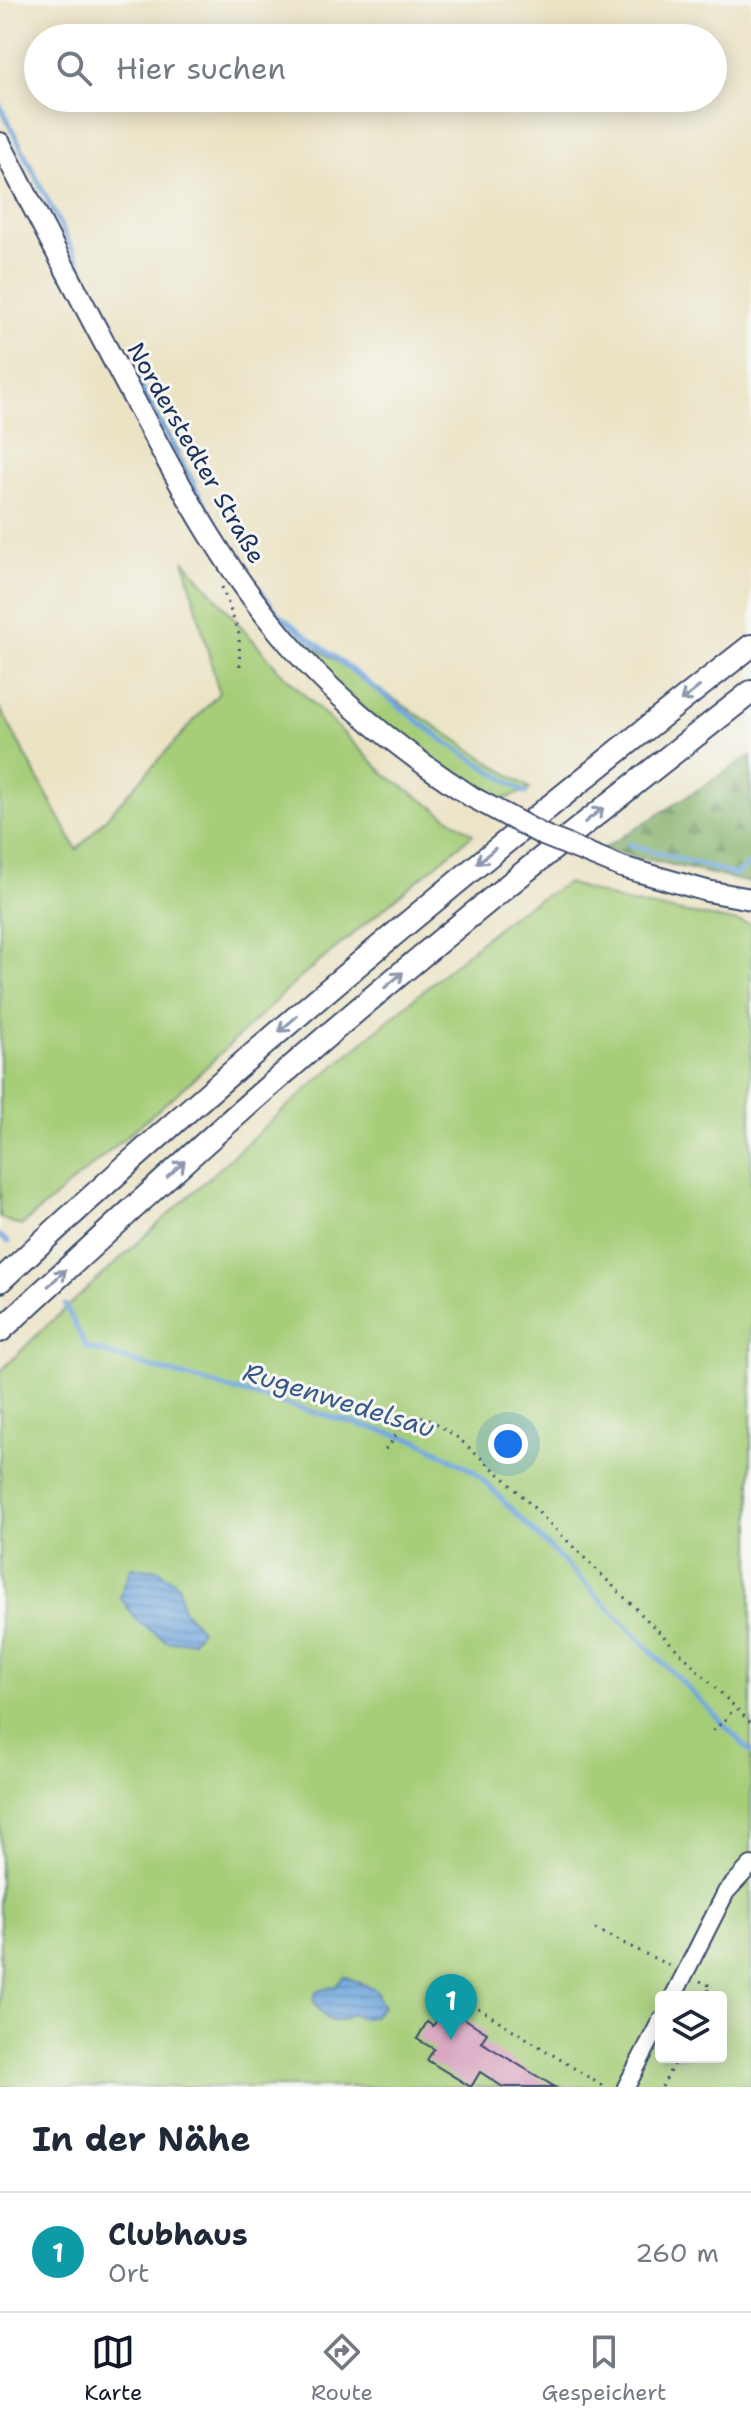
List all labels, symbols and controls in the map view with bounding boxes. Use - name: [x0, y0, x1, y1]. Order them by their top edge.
- search box: [24, 24, 727, 112]
- icon: search: [52, 46, 96, 90]
- text: Hier suchen: [116, 48, 286, 89]
- street label: Norderstedter Straße: [120, 337, 272, 569]
- one-way arrow: [680, 686, 701, 703]
- one-way arrow: [583, 807, 604, 824]
- one-way arrow: [476, 847, 497, 865]
- one-way arrow: [383, 971, 403, 989]
- one-way arrow: [278, 1015, 298, 1033]
- one-way arrow: [165, 1160, 185, 1178]
- one-way arrow: [47, 1270, 67, 1288]
- water label: Rugenwedelsau: [239, 1354, 439, 1445]
- your location: [488, 1424, 528, 1464]
- pin: 1: [425, 1974, 477, 2040]
- map controls: [655, 1991, 727, 2063]
- button: layers: [655, 1991, 727, 2063]
- text: In der Nähe: [32, 2116, 251, 2162]
- text: Clubhaus: [108, 2214, 248, 2255]
- text: 1: [52, 2235, 64, 2270]
- text: 260 m: [635, 2235, 719, 2270]
- text: Ort: [108, 2255, 149, 2290]
- tab: Karte: [84, 2330, 142, 2407]
- tab: Route: [311, 2330, 373, 2407]
- tab: Gespeichert: [541, 2330, 667, 2407]

